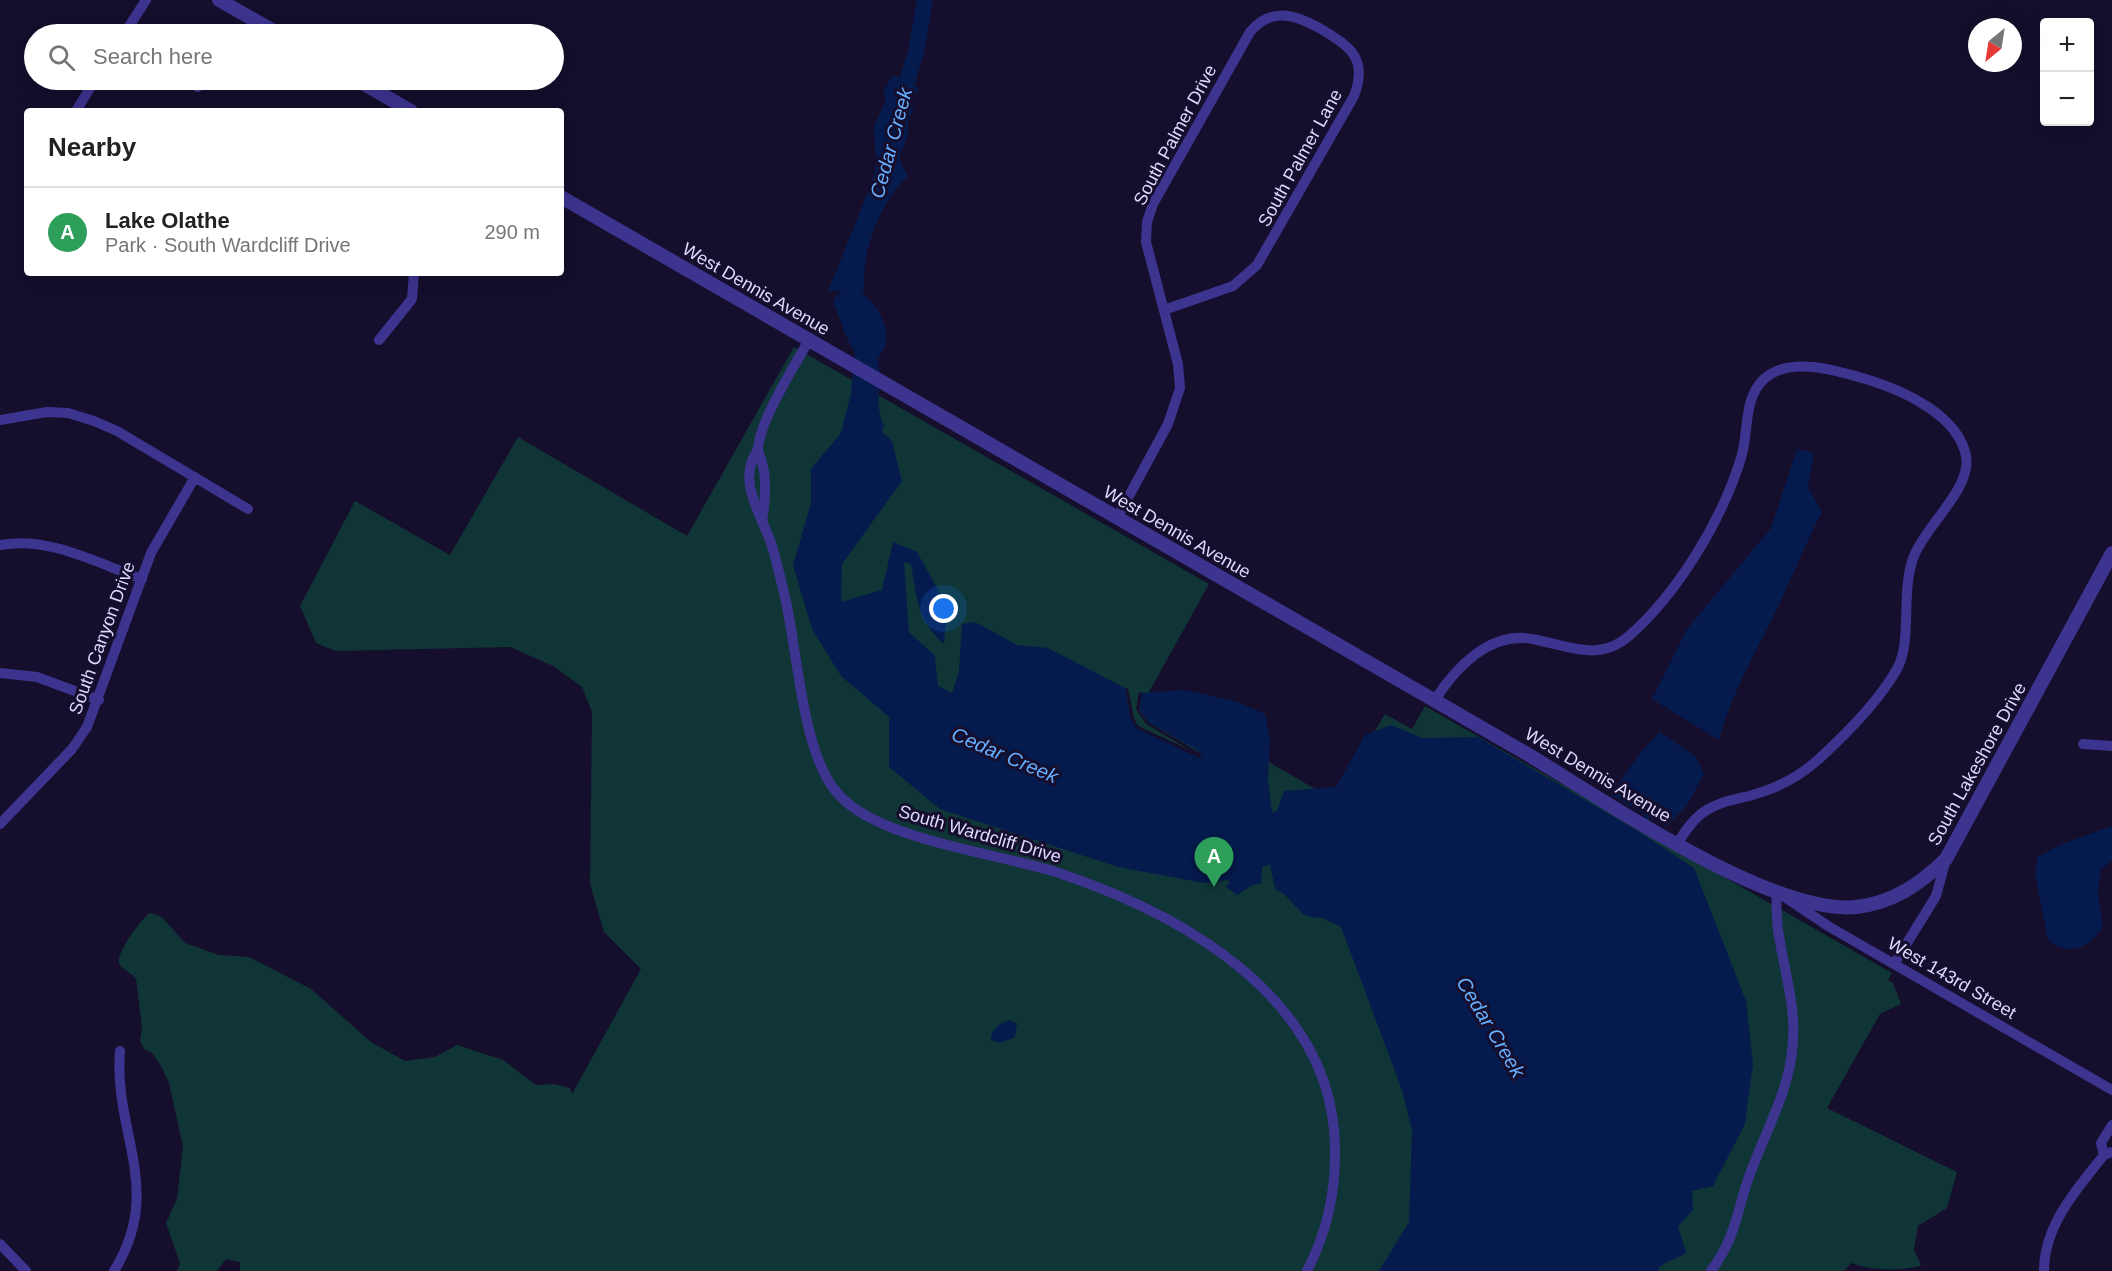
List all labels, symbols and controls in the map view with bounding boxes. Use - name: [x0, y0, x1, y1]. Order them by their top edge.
- north arrow: [1968, 18, 2022, 72]
- map controls: [2040, 18, 2094, 126]
- button: +: [2040, 18, 2094, 72]
- search box: [24, 24, 564, 90]
- icon: search: [45, 41, 78, 74]
- text: Search here: [93, 44, 213, 69]
- street label: South Palmer Drive: [1130, 61, 1220, 209]
- button: −: [2040, 72, 2094, 126]
- water label: Cedar Creek: [866, 84, 917, 201]
- street label: South Palmer Lane: [1254, 86, 1346, 230]
- text: Nearby: [48, 132, 136, 162]
- text: Lake Olathe: [105, 208, 230, 233]
- text: A: [60, 221, 75, 243]
- text: 290 m: [484, 221, 540, 243]
- text: Park · South Wardcliff Drive: [105, 234, 351, 256]
- street label: West Dennis Avenue: [679, 239, 833, 339]
- street label: West Dennis Avenue: [1100, 482, 1254, 582]
- street label: South Canyon Drive: [65, 559, 139, 717]
- your location: [929, 594, 958, 623]
- street label: South Lakeshore Drive: [1924, 679, 2030, 849]
- water label: Cedar Creek: [949, 723, 1062, 788]
- street label: West Dennis Avenue: [1522, 724, 1674, 826]
- street label: South Wardcliff Drive: [896, 801, 1064, 867]
- pin: A: [1194, 838, 1234, 887]
- street label: West 143rd Street: [1884, 933, 2020, 1023]
- water label: Cedar Creek: [1452, 973, 1530, 1082]

